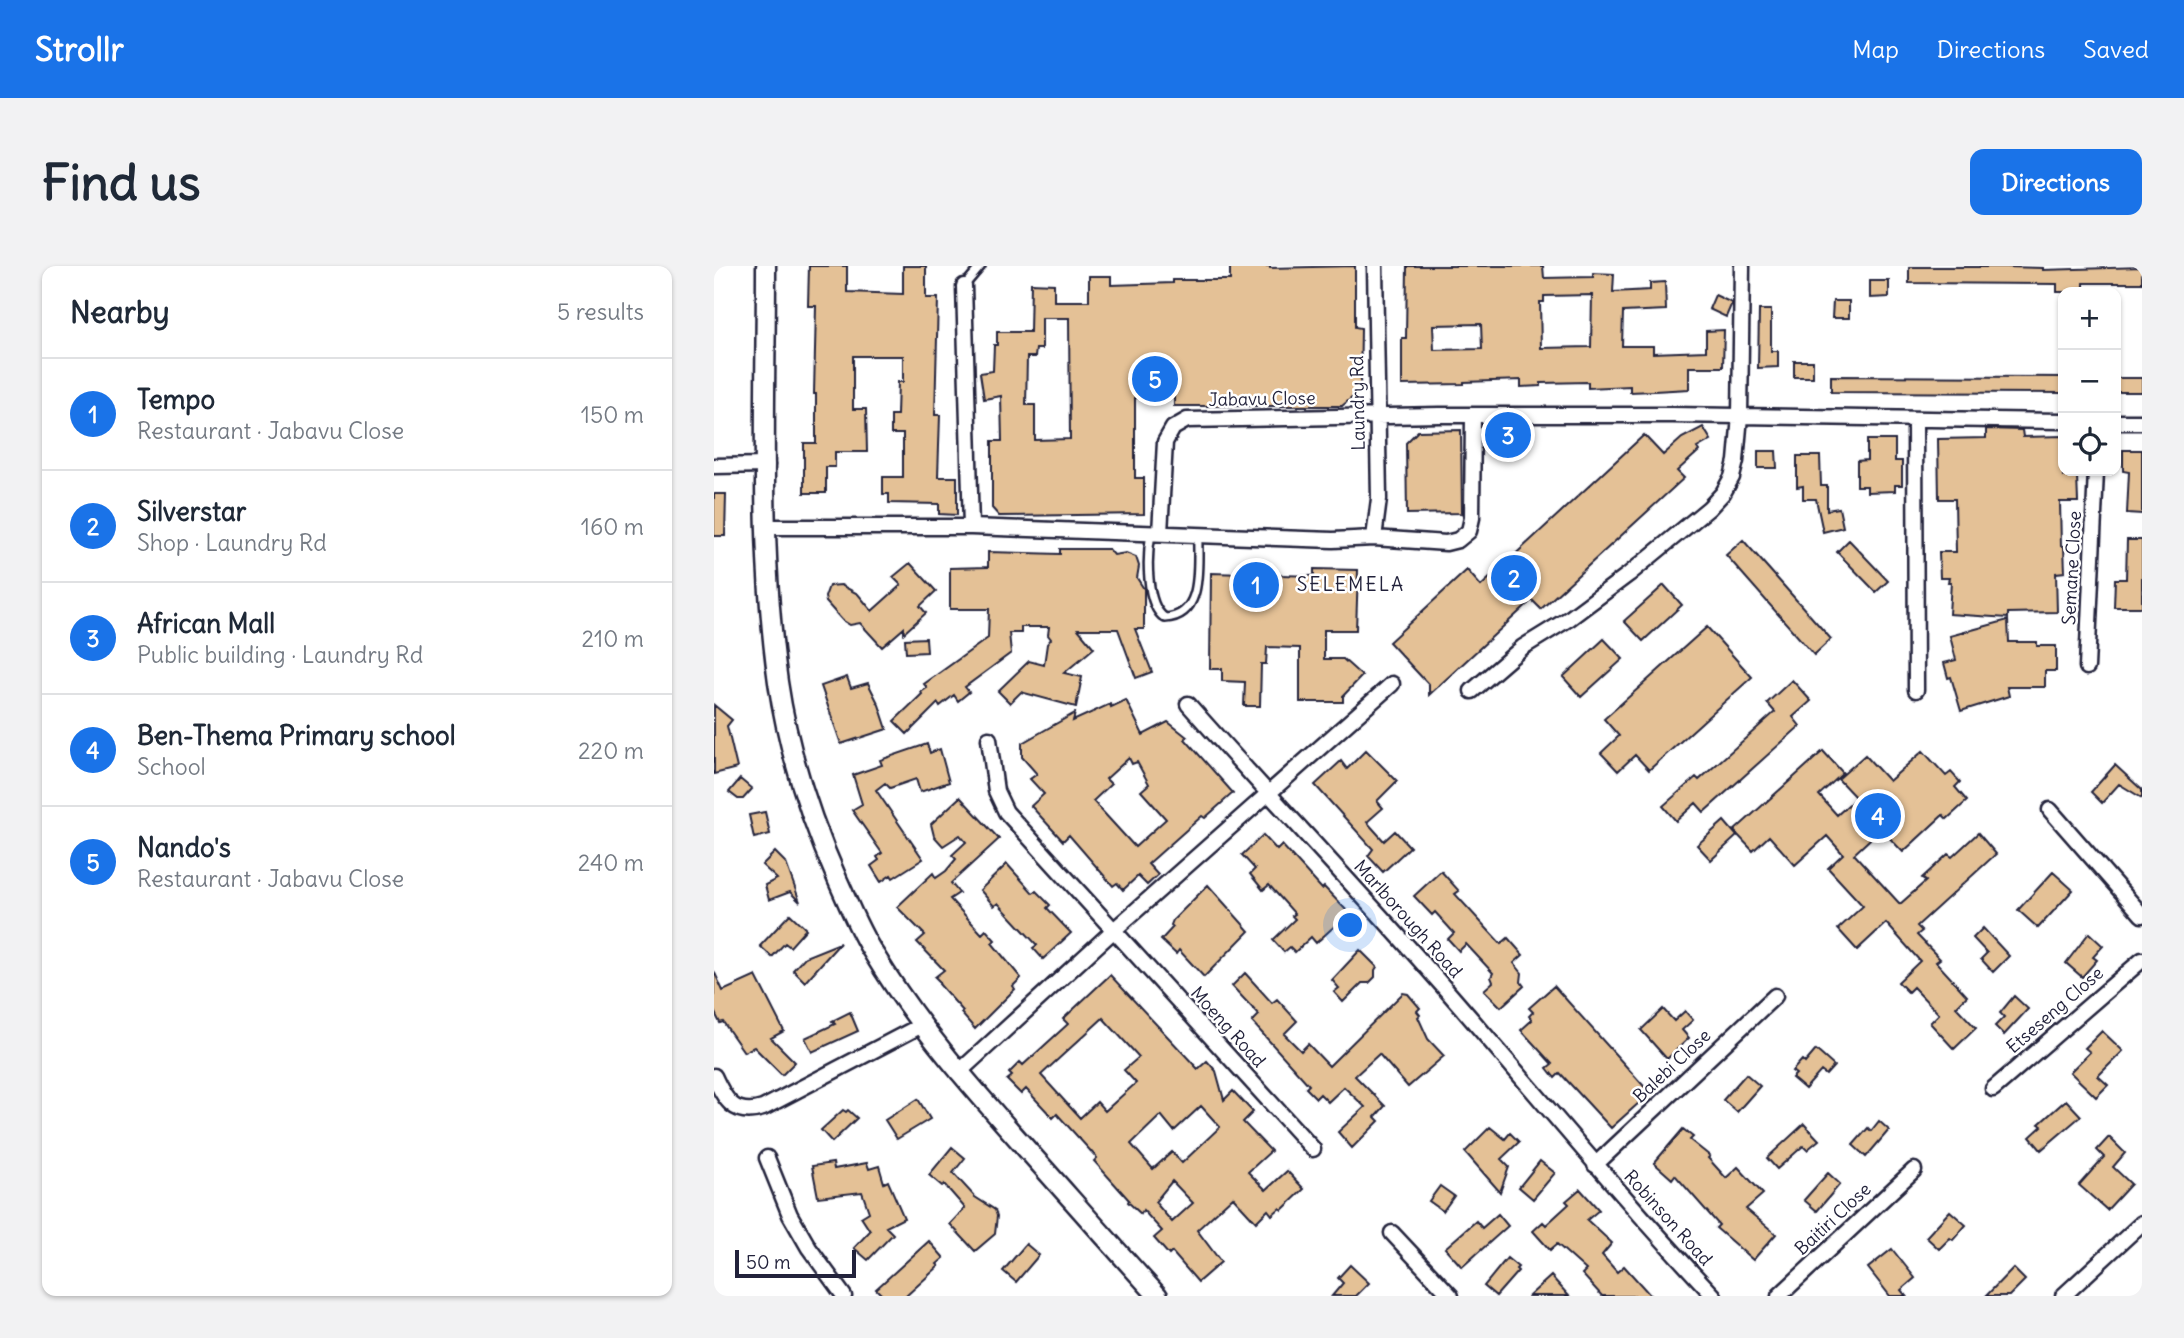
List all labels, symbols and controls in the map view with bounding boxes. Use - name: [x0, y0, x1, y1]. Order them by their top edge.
- text: Strollr: [35, 28, 124, 70]
- text: Map: [1852, 34, 1899, 64]
- text: Directions: [1937, 34, 2045, 64]
- text: Saved: [2083, 34, 2149, 64]
- button: Directions: [1970, 149, 2142, 215]
- text: Find us: [42, 152, 200, 213]
- map controls: [2058, 287, 2121, 476]
- button: +: [2058, 287, 2121, 350]
- text: Nearby: [70, 293, 170, 331]
- text: 5 results: [557, 297, 644, 326]
- button: −: [2058, 350, 2121, 413]
- pin: 5: [1132, 353, 1178, 405]
- street label: Laundry Rd: [1345, 355, 1370, 451]
- text: Tempo: [137, 383, 215, 416]
- street label: Jabavu Close: [1208, 386, 1316, 411]
- text: 1: [88, 400, 98, 429]
- text: 150 m: [581, 400, 644, 429]
- pin: 3: [1485, 409, 1531, 461]
- button: locate: [2058, 413, 2121, 476]
- text: Restaurant · Jabavu Close: [137, 416, 404, 445]
- text: Silverstar: [137, 495, 246, 528]
- street label: Semane Close: [2057, 510, 2086, 626]
- text: 2: [87, 512, 99, 541]
- text: 160 m: [581, 512, 644, 541]
- text: Shop · Laundry Rd: [137, 528, 327, 557]
- pin: 2: [1491, 552, 1537, 604]
- pin: 1: [1233, 559, 1279, 611]
- district label: SELEMELA: [1297, 572, 1405, 596]
- text: African Mall: [137, 607, 275, 640]
- text: 3: [86, 624, 100, 653]
- text: 210 m: [581, 624, 644, 653]
- text: Public building · Laundry Rd: [137, 640, 423, 669]
- text: Ben-Thema Primary school: [137, 719, 455, 752]
- text: 4: [86, 736, 100, 765]
- text: 220 m: [578, 736, 644, 765]
- text: School: [137, 752, 206, 781]
- pin: 4: [1855, 790, 1901, 842]
- text: Nando's: [137, 831, 231, 864]
- text: 5: [86, 848, 100, 877]
- text: 240 m: [578, 848, 644, 877]
- street label: Marlborough Road: [1349, 855, 1468, 983]
- text: Restaurant · Jabavu Close: [137, 864, 404, 893]
- your location: [1333, 908, 1367, 942]
- street label: Etseseng Close: [2002, 961, 2108, 1058]
- street label: Moeng Road: [1186, 981, 1271, 1072]
- street label: Balebi Close: [1628, 1024, 1715, 1107]
- street label: Robinson Road: [1619, 1165, 1718, 1271]
- street label: Baitiri Close: [1790, 1178, 1876, 1260]
- scale bar: [735, 1247, 856, 1279]
- text: 50 m: [746, 1250, 791, 1274]

